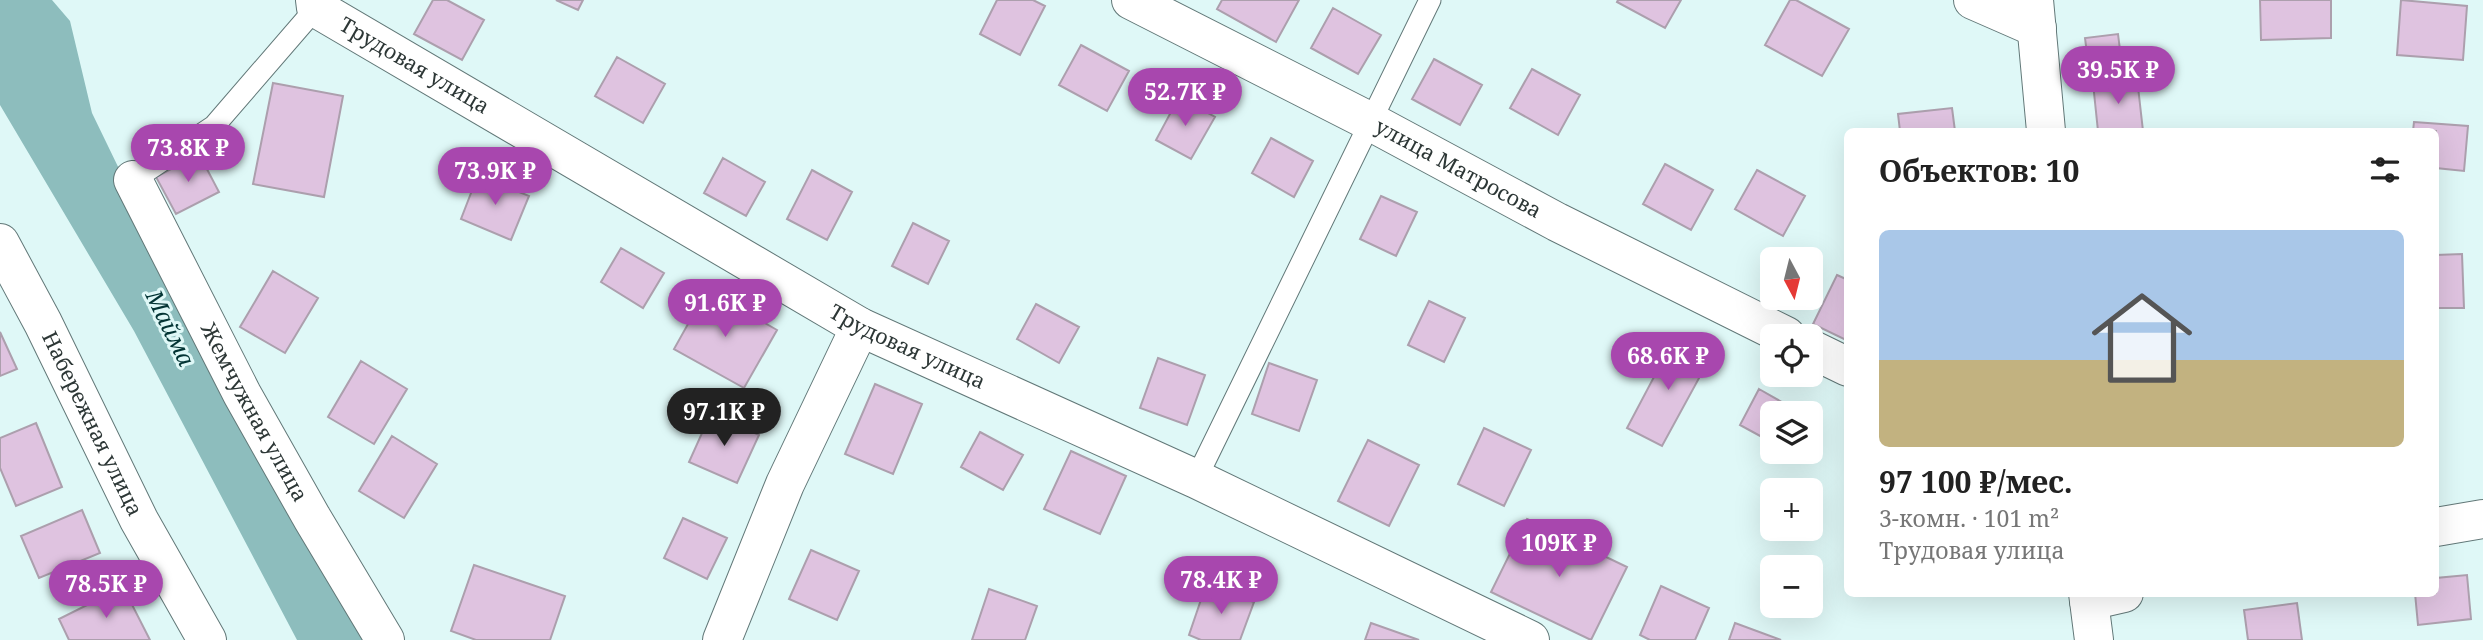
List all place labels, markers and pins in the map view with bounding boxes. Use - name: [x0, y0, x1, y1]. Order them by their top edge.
- pin: 39.5K ₽: [2053, 46, 2183, 106]
- pin: 52.7K ₽: [1120, 68, 1250, 128]
- pin: 73.8K ₽: [123, 124, 253, 184]
- pin: 73.9K ₽: [430, 148, 560, 207]
- pin: 91.6K ₽: [660, 280, 790, 339]
- pin: 68.6K ₽: [1603, 332, 1733, 392]
- pin: 97.1K ₽: [659, 388, 789, 448]
- pin: 109K ₽: [1502, 520, 1616, 579]
- pin: 78.4K ₽: [1156, 556, 1286, 616]
- pin: 78.5K ₽: [41, 560, 171, 620]

